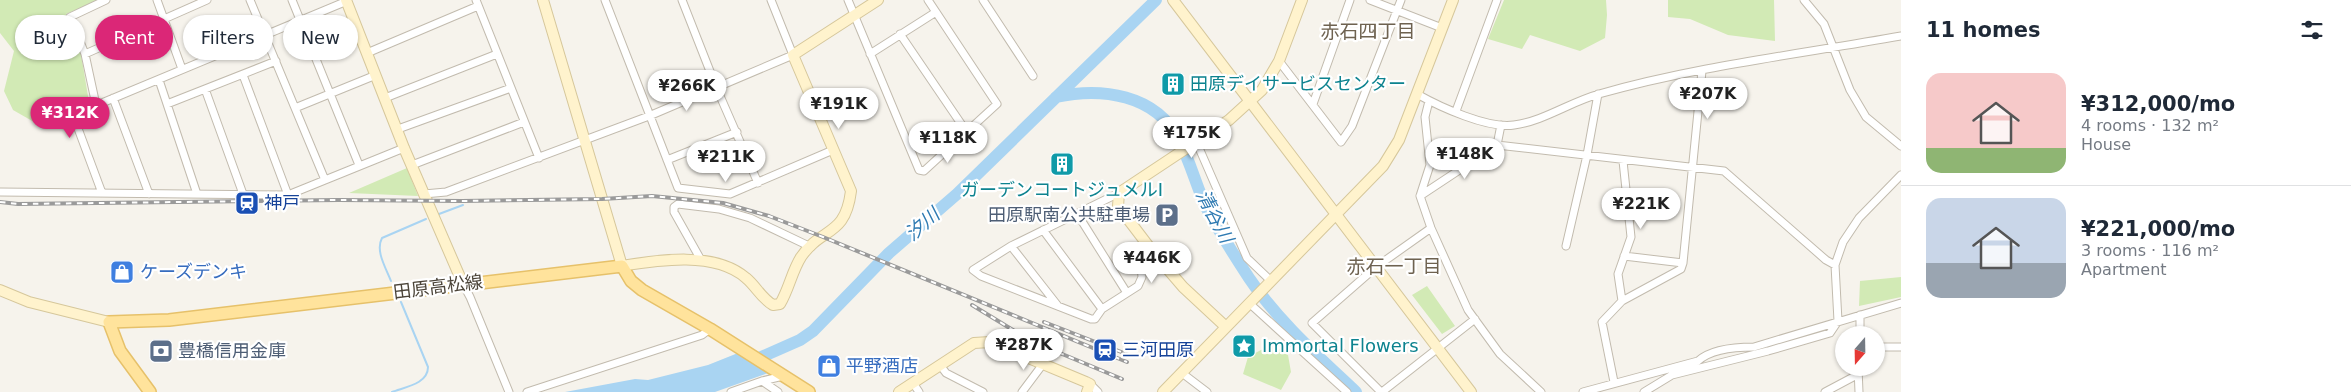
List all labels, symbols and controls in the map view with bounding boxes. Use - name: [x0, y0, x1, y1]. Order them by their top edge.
- chip: Buy: [15, 15, 85, 60]
- chip: Rent: [95, 15, 173, 60]
- chip: Filters: [183, 15, 273, 60]
- chip: New: [283, 15, 358, 60]
- icon: filters: [2298, 16, 2326, 44]
- text: 11 homes: [1926, 18, 2041, 42]
- district label: 赤石四丁目: [1320, 20, 1416, 42]
- pin: ¥266K: [652, 70, 722, 112]
- building icon: 田原デイサービスセンター: [1160, 71, 1186, 97]
- place label: 田原デイサービスセンター: [1190, 73, 1406, 94]
- text: ¥266K: [659, 76, 715, 95]
- pin: ¥207K: [1673, 78, 1743, 120]
- text: ¥207K: [1680, 84, 1736, 103]
- pin: ¥191K: [804, 88, 874, 130]
- text: ¥312,000/mo: [2081, 92, 2235, 116]
- icon: home: [1966, 93, 2026, 153]
- text: ¥191K: [811, 94, 867, 113]
- pin: ¥312K: [35, 96, 105, 139]
- text: ¥312K: [42, 103, 98, 122]
- pin: ¥175K: [1157, 116, 1227, 159]
- text: 4 rooms · 132 m²: [2081, 116, 2219, 135]
- pin: ¥118K: [913, 121, 983, 164]
- text: ¥175K: [1164, 123, 1220, 142]
- text: ¥118K: [920, 128, 976, 147]
- text: House: [2081, 135, 2131, 154]
- pin: ¥148K: [1430, 138, 1500, 180]
- pin: ¥211K: [691, 140, 761, 183]
- text: ¥148K: [1437, 144, 1493, 163]
- text: ¥211K: [698, 147, 754, 166]
- building icon: ガーデンコートジュメルⅠ: [1049, 151, 1075, 177]
- place label: ガーデンコートジュメルⅠ: [961, 179, 1163, 200]
- water label: 清谷川: [1192, 186, 1239, 248]
- pin: ¥221K: [1606, 188, 1676, 230]
- station icon: 神戸: [234, 190, 260, 216]
- place label: 神戸: [264, 192, 300, 213]
- text: ¥221K: [1613, 194, 1669, 213]
- water label: 汐川: [900, 202, 945, 245]
- parking icon: 田原駅南公共駐車場: [1154, 202, 1180, 228]
- place label: 田原駅南公共駐車場: [988, 204, 1150, 225]
- text: ¥221,000/mo: [2081, 217, 2235, 241]
- icon: home: [1966, 218, 2026, 278]
- text: 3 rooms · 116 m²: [2081, 241, 2219, 260]
- pin: ¥446K: [1117, 242, 1187, 284]
- text: ¥446K: [1124, 248, 1180, 267]
- district label: 赤石一丁目: [1346, 255, 1442, 277]
- shop icon: ケーズデンキ: [109, 259, 135, 285]
- text: Apartment: [2081, 260, 2167, 279]
- place label: ケーズデンキ: [140, 261, 247, 282]
- street label: 田原高松線: [392, 271, 484, 302]
- north arrow: [1835, 326, 1885, 376]
- map controls: [1835, 326, 1885, 376]
- pin: ¥287K: [989, 328, 1059, 371]
- place icon: Immortal Flowers: [1231, 333, 1257, 359]
- text: ¥287K: [996, 335, 1052, 354]
- place label: Immortal Flowers: [1262, 335, 1419, 356]
- station icon: 三河田原: [1092, 337, 1118, 363]
- bank icon: 豊橋信用金庫: [148, 338, 174, 364]
- place label: 三河田原: [1122, 339, 1194, 360]
- place label: 豊橋信用金庫: [178, 340, 286, 361]
- shop icon: 平野酒店: [816, 353, 842, 379]
- place label: 平野酒店: [846, 355, 918, 376]

